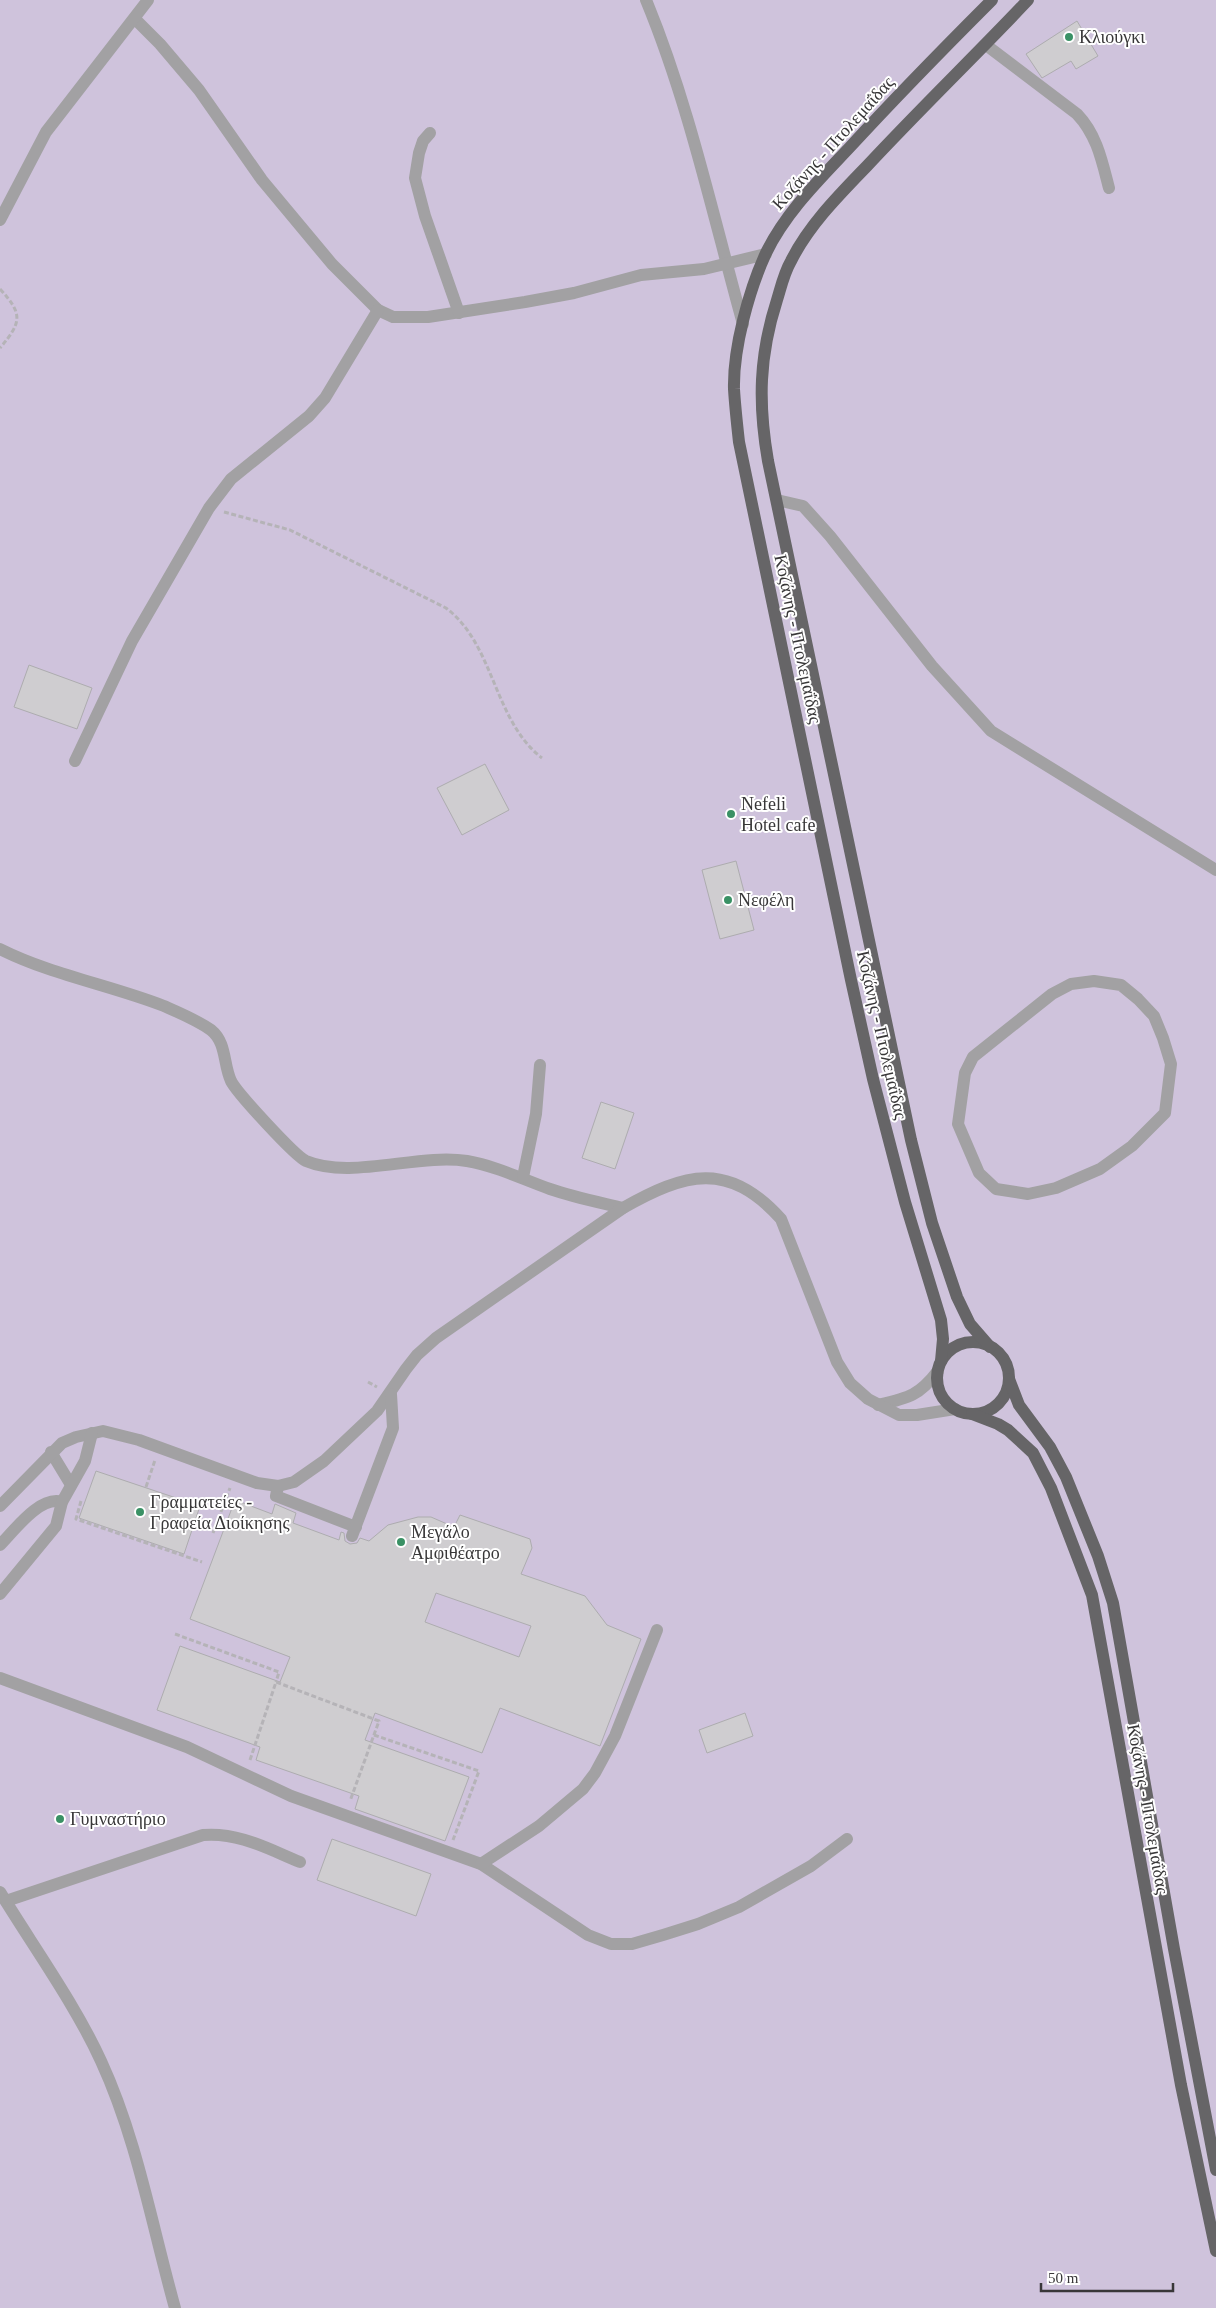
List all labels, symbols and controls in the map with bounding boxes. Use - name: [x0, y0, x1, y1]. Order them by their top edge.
- place label: Κλιούγκι: [1079, 27, 1145, 47]
- marker: Κλιούγκι: [1063, 31, 1075, 43]
- street label: Κοζάνης - Πτολεμαΐδας: [768, 72, 898, 214]
- street label: Κοζάνης - Πτολεμαΐδας: [770, 553, 826, 725]
- place label: Nefeli Hotel cafe: [741, 794, 815, 835]
- marker: Nefeli Hotel cafe: [725, 808, 737, 820]
- place label: Νεφέλη: [738, 890, 795, 910]
- marker: Νεφέλη: [722, 894, 734, 906]
- street label: Κοζάνης - Πτολεμαΐδας: [853, 949, 911, 1121]
- place label: Γραμματείες - Γραφεία Διοίκησης: [150, 1492, 290, 1533]
- marker: Γραμματείες - Γραφεία Διοίκησης: [134, 1506, 146, 1518]
- place label: Μεγάλο Αμφιθέατρο: [411, 1522, 500, 1563]
- marker: Μεγάλο Αμφιθέατρο: [395, 1536, 407, 1548]
- street label: Κοζάνης - Πτολεμαΐδας: [1123, 1722, 1173, 1896]
- place label: Γυμναστήριο: [70, 1809, 166, 1829]
- marker: Γυμναστήριο: [54, 1813, 66, 1825]
- scale bar: [1041, 2260, 1174, 2292]
- text: 50 m: [1048, 2270, 1079, 2286]

